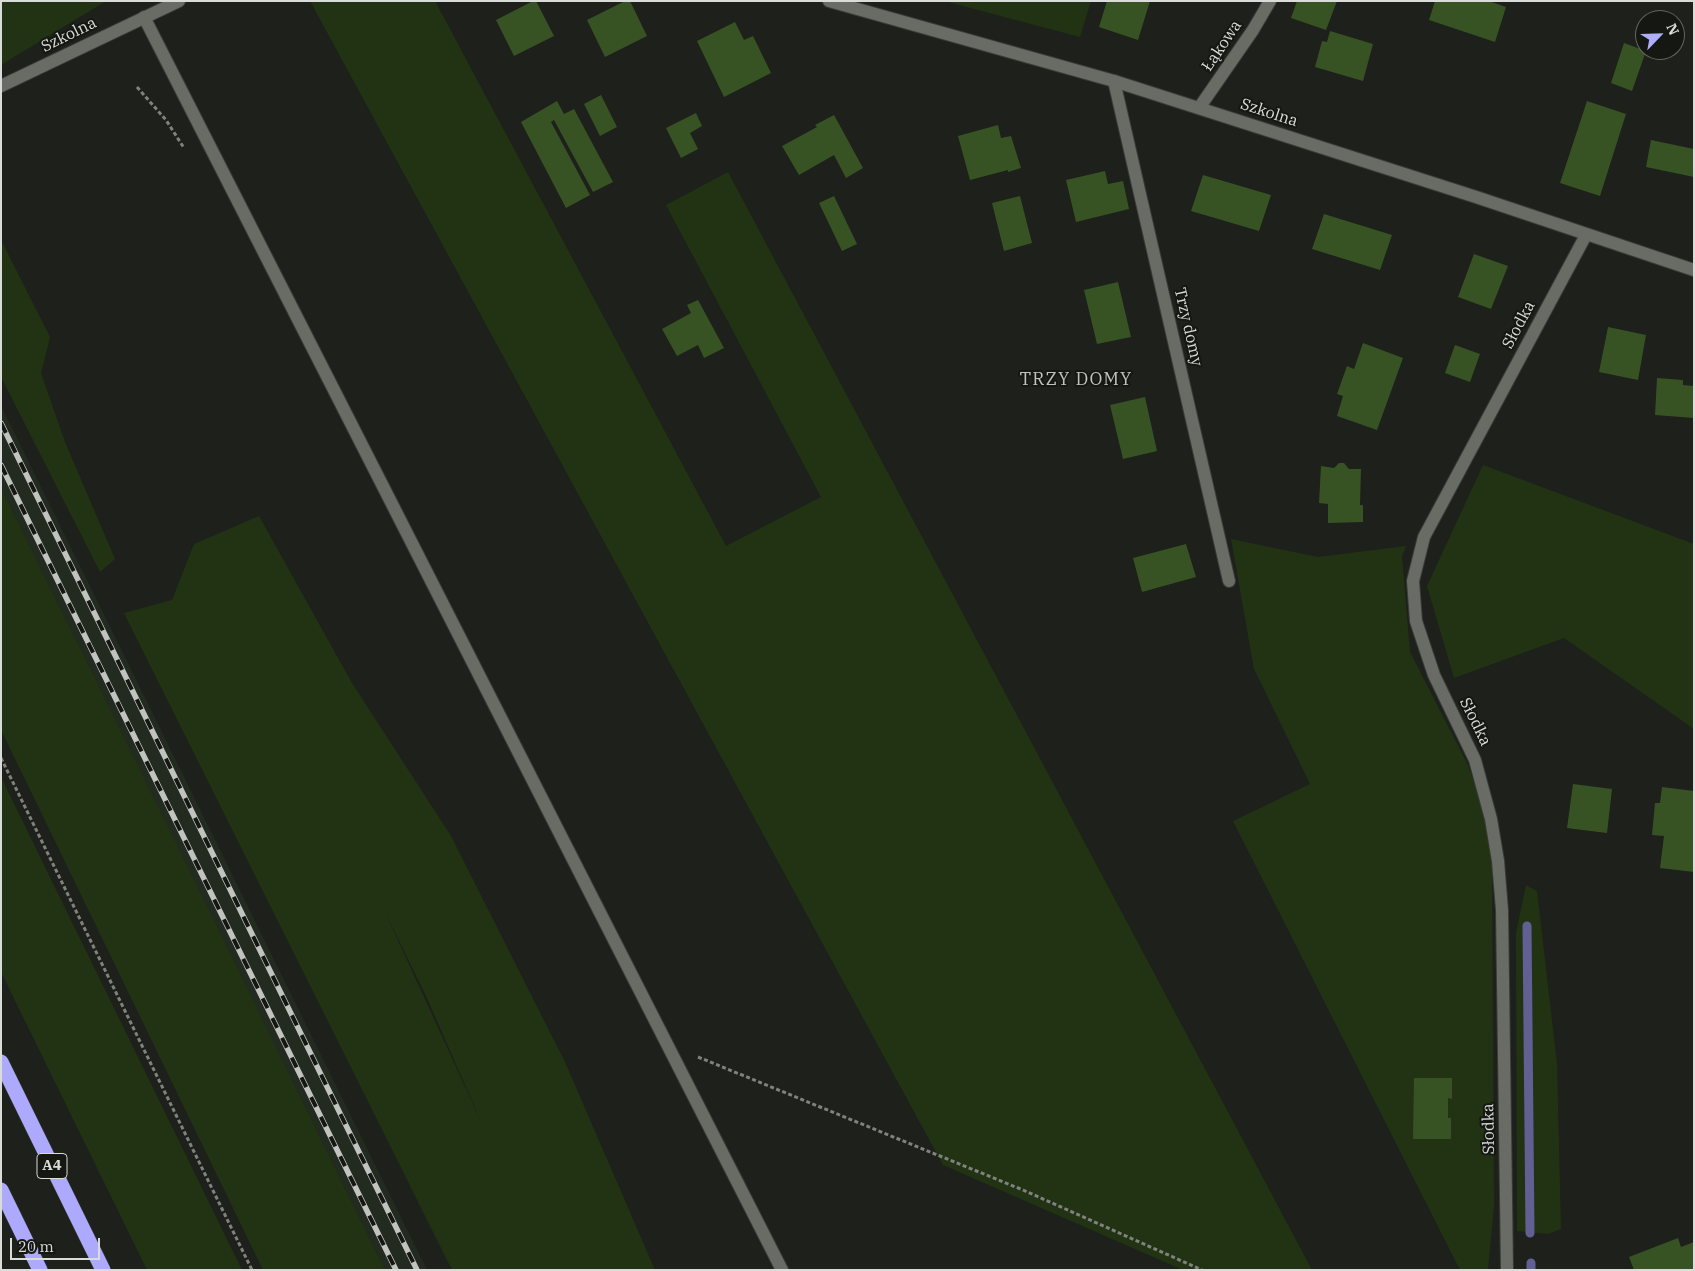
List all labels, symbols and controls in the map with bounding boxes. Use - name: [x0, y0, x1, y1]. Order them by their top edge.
- north arrow: [1635, 10, 1685, 60]
- street label: Szkolna: [38, 13, 100, 57]
- street label: Łąkowa: [1198, 17, 1246, 75]
- text: N: [1662, 21, 1683, 38]
- street label: Szkolna: [1238, 95, 1300, 131]
- street label: Trzy domy: [1170, 286, 1206, 368]
- street label: Słodka: [1498, 298, 1540, 352]
- district label: TRZY DOMY: [1018, 369, 1134, 391]
- street label: Słodka: [1455, 695, 1495, 749]
- street label: Słodka: [1479, 1103, 1499, 1155]
- road number: A4: [37, 1154, 67, 1178]
- scale bar: [12, 1228, 102, 1260]
- text: 20 m: [18, 1237, 54, 1256]

